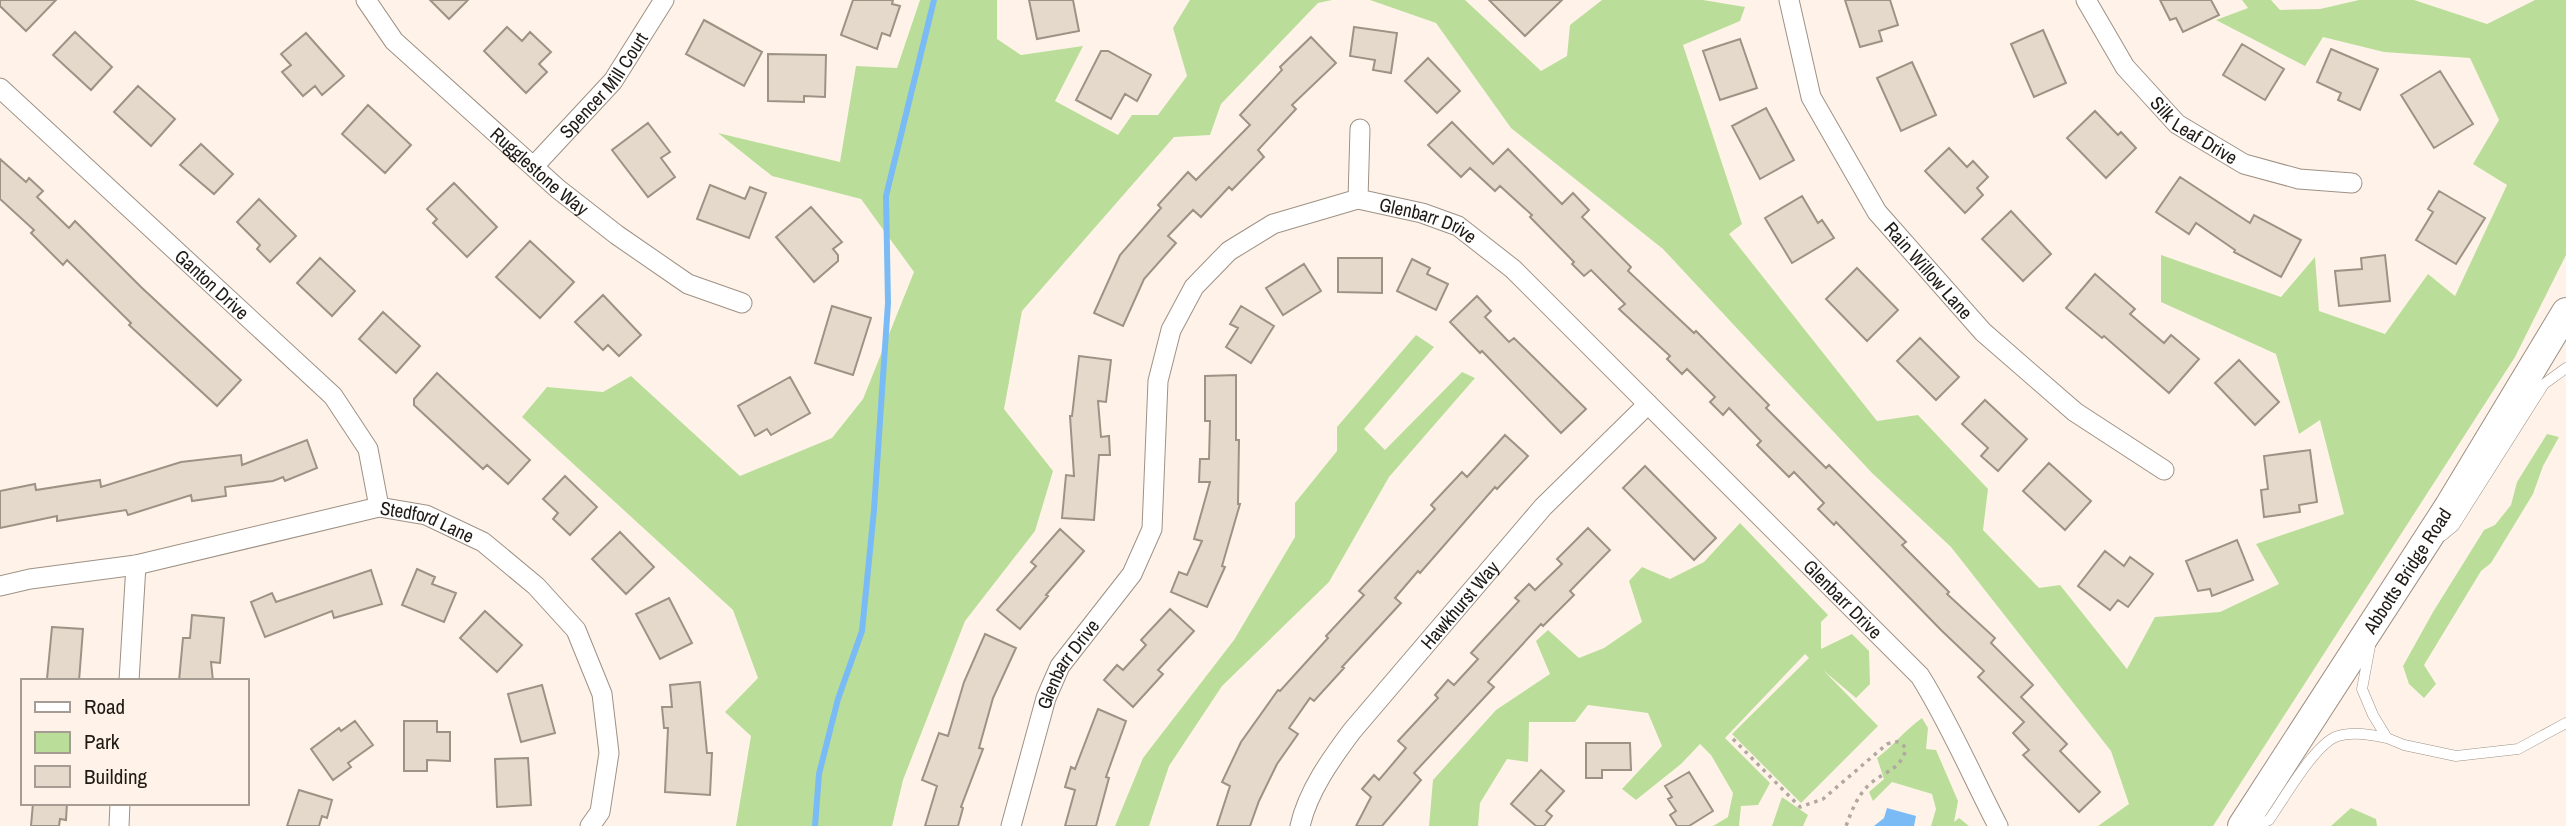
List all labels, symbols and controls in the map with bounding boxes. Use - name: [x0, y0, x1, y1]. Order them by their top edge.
- street label: Spencer Mill Court: [553, 27, 654, 144]
- street label: Silk Leaf Drive: [2145, 90, 2242, 170]
- street label: Rugglestone Way: [485, 121, 594, 221]
- street label: Glenbarr Drive: [1377, 191, 1482, 249]
- street label: Rain Willow Lane: [1878, 216, 1979, 325]
- street label: Ganton Drive: [169, 243, 255, 325]
- street label: Stedford Lane: [378, 494, 478, 549]
- street label: Abbotts Bridge Road: [2356, 503, 2457, 639]
- street label: Glenbarr Drive: [1798, 554, 1888, 644]
- street label: Hawkhurst Way: [1415, 555, 1505, 655]
- street label: Glenbarr Drive: [1031, 613, 1105, 712]
- legend: [21, 679, 248, 805]
- text: Road: [84, 692, 125, 721]
- text: Park: [84, 727, 120, 756]
- text: Building: [84, 762, 148, 791]

